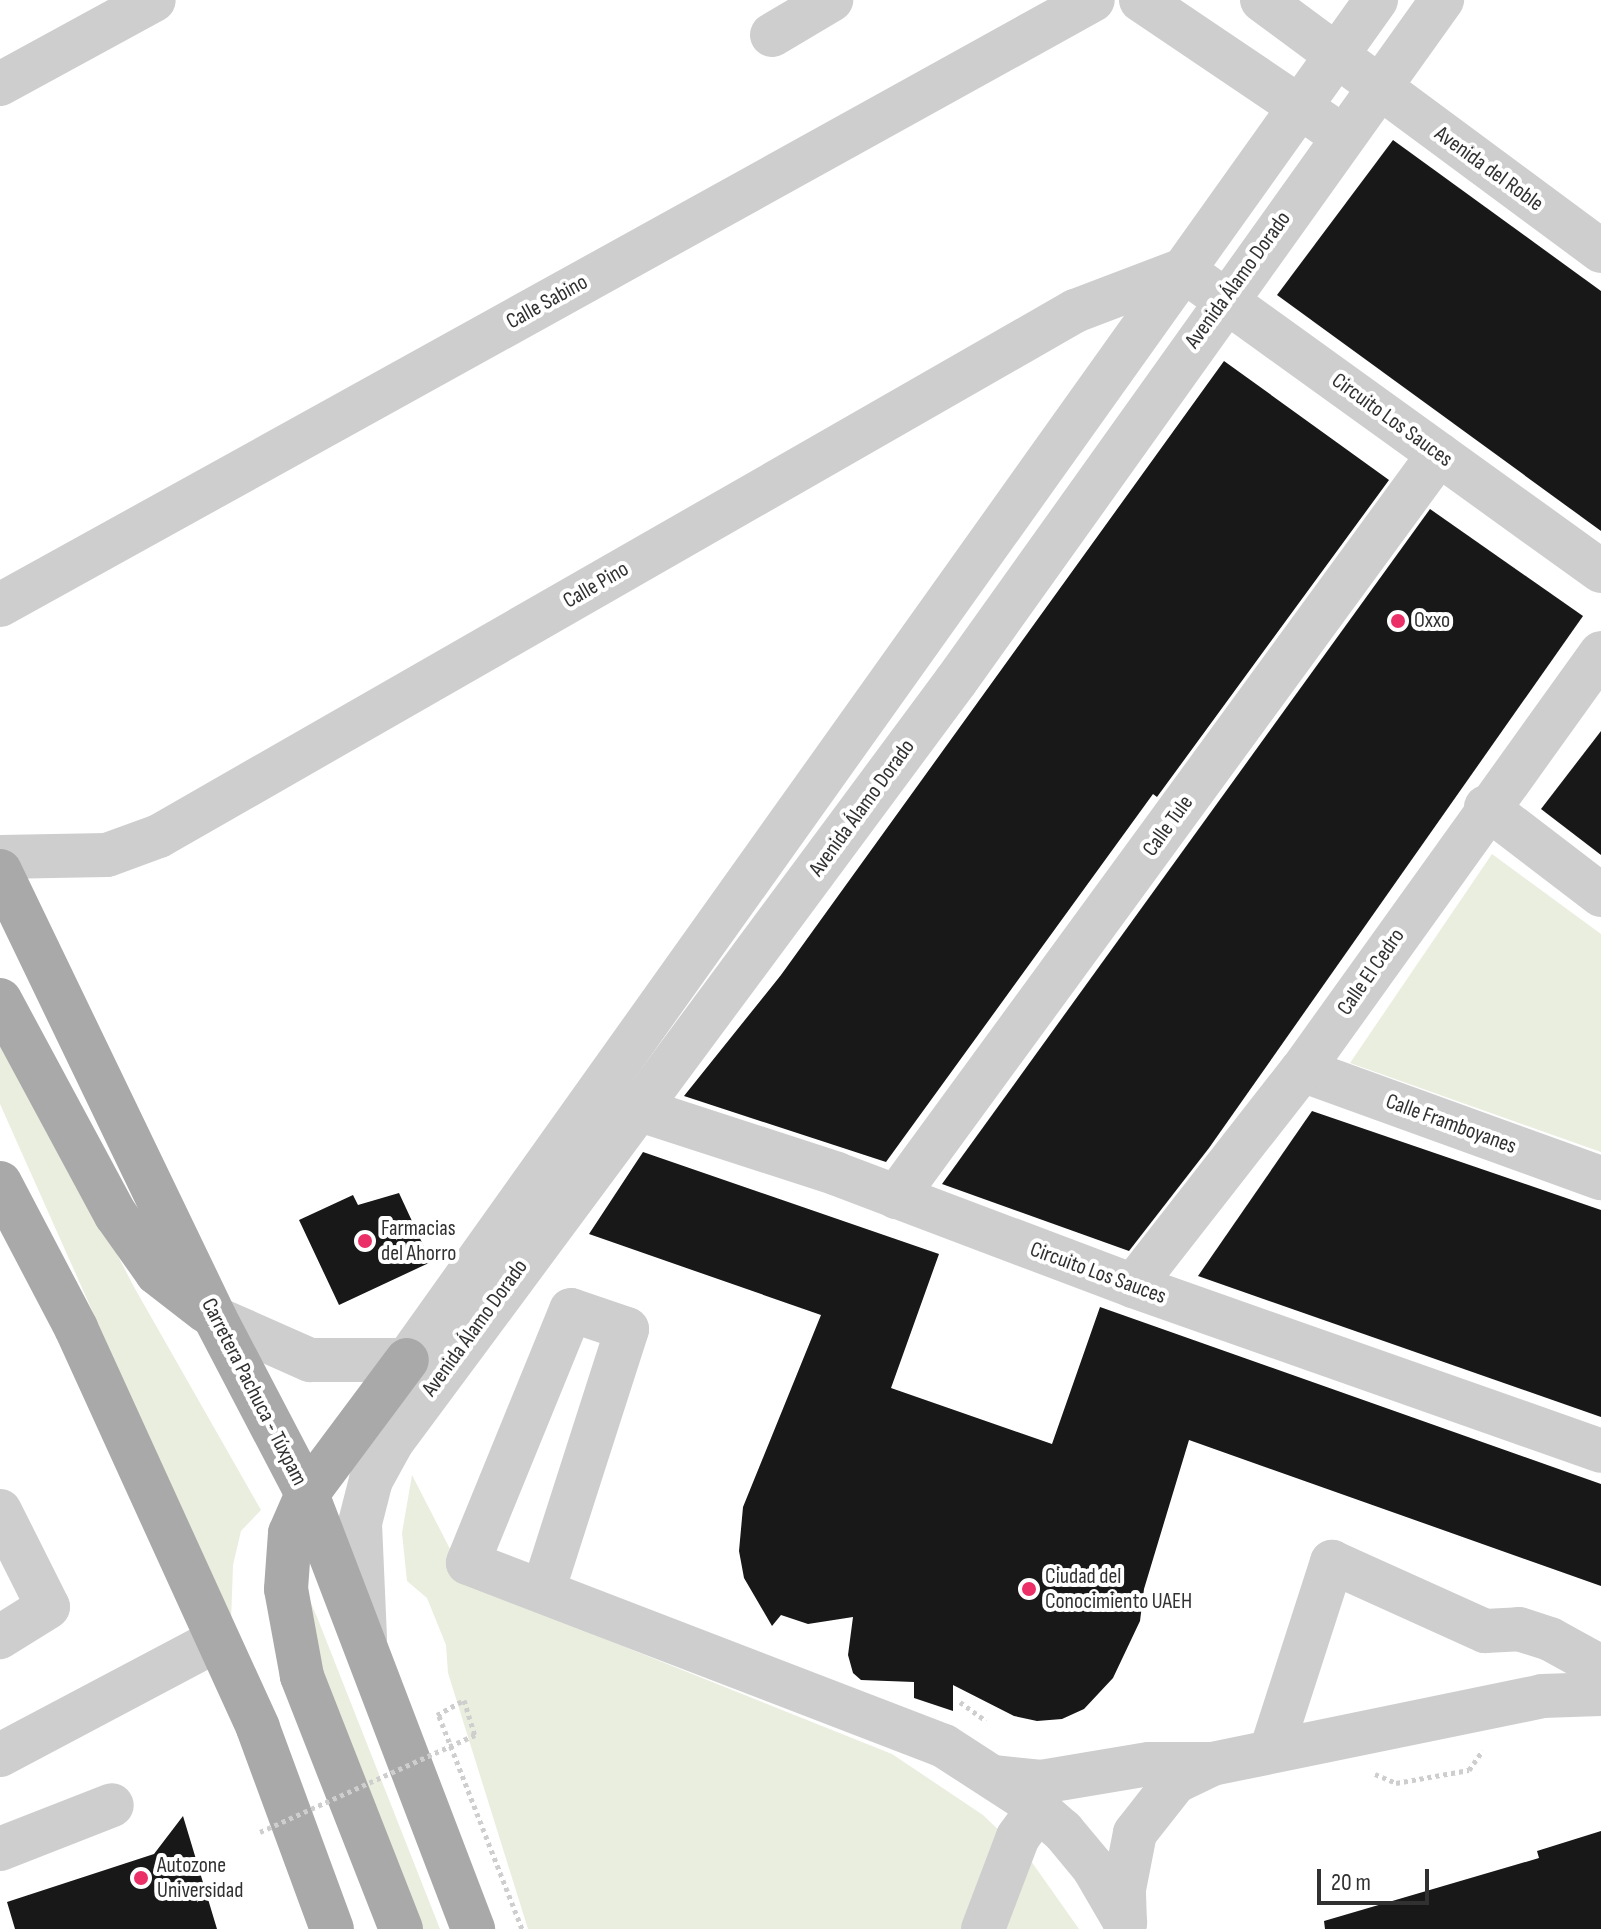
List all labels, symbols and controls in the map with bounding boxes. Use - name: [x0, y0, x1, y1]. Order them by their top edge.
- street label: Avenida del Roble: [1430, 121, 1548, 217]
- street label: Avenida Álamo Dorado: [1180, 206, 1296, 354]
- street label: Calle Sabino: [502, 269, 592, 335]
- street label: Circuito Los Sauces: [1326, 367, 1458, 473]
- street label: Calle Pino: [559, 556, 633, 614]
- place label: Oxxo: [1414, 608, 1450, 634]
- marker: Oxxo: [1389, 612, 1407, 630]
- street label: Avenida Álamo Dorado: [804, 734, 920, 882]
- street label: Calle Tule: [1137, 790, 1199, 862]
- street label: Calle El Cedro: [1332, 924, 1410, 1020]
- street label: Calle Framboyanes: [1382, 1088, 1520, 1160]
- place label: Farmacias del Ahorro: [381, 1215, 456, 1266]
- marker: Farmacias del Ahorro: [356, 1232, 374, 1250]
- street label: Circuito Los Sauces: [1026, 1236, 1170, 1310]
- street label: Avenida Álamo Dorado: [417, 1254, 533, 1402]
- street label: Carretera Pachuca - Túxpam: [195, 1294, 313, 1490]
- place label: Ciudad del Conocimiento UAEH: [1045, 1563, 1192, 1614]
- marker: Ciudad del Conocimiento UAEH: [1020, 1580, 1038, 1598]
- place label: Autozone Universidad: [157, 1852, 243, 1904]
- scale bar: [1321, 1853, 1433, 1903]
- text: 20 m: [1331, 1868, 1371, 1897]
- marker: Autozone Universidad: [132, 1869, 150, 1887]

